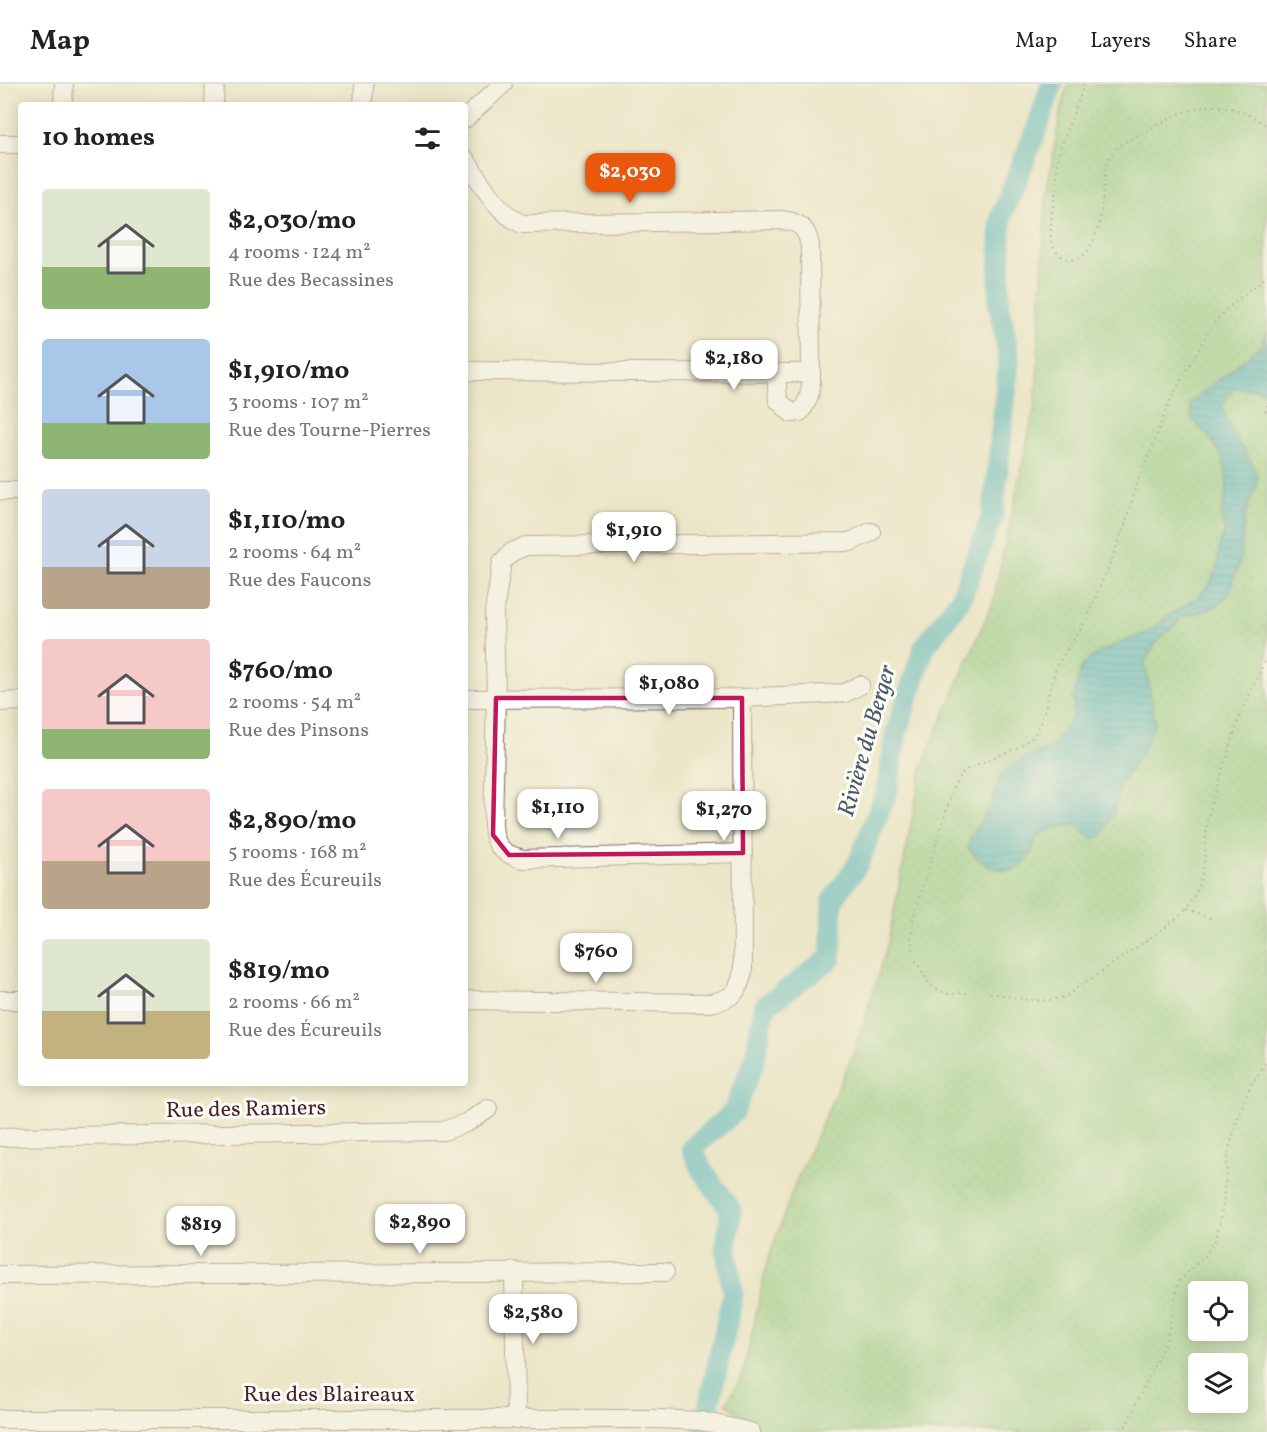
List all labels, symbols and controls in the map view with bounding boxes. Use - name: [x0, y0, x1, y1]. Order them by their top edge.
- text: Map: [30, 22, 90, 61]
- text: Map: [1015, 27, 1057, 56]
- text: Layers: [1090, 27, 1151, 56]
- text: Share: [1184, 27, 1237, 56]
- text: 10 homes: [42, 120, 155, 156]
- icon: filters: [411, 122, 444, 155]
- pin: $2,030: [581, 153, 679, 204]
- text: $2,030: [599, 158, 661, 186]
- text: $2,030/mo: [228, 203, 356, 239]
- icon: home: [90, 213, 162, 285]
- text: 4 rooms · 124 m²: [228, 239, 371, 267]
- text: Rue des Becassines: [228, 267, 394, 295]
- pin: $2,180: [685, 340, 783, 391]
- text: $2,180: [705, 345, 763, 373]
- text: $1,910/mo: [228, 353, 349, 389]
- icon: home: [90, 363, 162, 435]
- text: 3 rooms · 107 m²: [228, 389, 369, 417]
- text: Rue des Tourne-Pierres: [228, 417, 431, 445]
- text: $1,110/mo: [228, 503, 345, 539]
- pin: $1,910: [585, 512, 683, 563]
- icon: home: [90, 513, 162, 585]
- text: $1,910: [606, 517, 662, 545]
- text: 2 rooms · 64 m²: [228, 539, 361, 567]
- text: Rue des Faucons: [228, 567, 371, 595]
- text: $760/mo: [228, 653, 333, 689]
- water label: Rivière du Berger: [830, 660, 906, 821]
- icon: home: [90, 663, 162, 735]
- pin: $1,080: [620, 665, 718, 716]
- text: $1,080: [639, 670, 699, 698]
- text: 2 rooms · 54 m²: [228, 689, 361, 717]
- text: Rue des Pinsons: [228, 717, 369, 745]
- pin: $1,110: [509, 789, 607, 840]
- pin: $1,270: [675, 791, 773, 842]
- text: $1,110: [531, 794, 585, 822]
- text: $1,270: [696, 796, 752, 824]
- text: $2,890/mo: [228, 803, 356, 839]
- icon: home: [90, 813, 162, 885]
- text: 5 rooms · 168 m²: [228, 839, 367, 867]
- text: Rue des Écureuils: [228, 867, 382, 895]
- pin: $760: [560, 933, 632, 984]
- text: $760: [574, 938, 618, 966]
- text: $819/mo: [228, 953, 330, 989]
- icon: home: [90, 963, 162, 1035]
- text: 2 rooms · 66 m²: [228, 989, 360, 1017]
- text: Rue des Écureuils: [228, 1017, 382, 1045]
- street label: Rue des Ramiers: [166, 1093, 326, 1127]
- pin: $2,890: [371, 1204, 469, 1255]
- pin: $819: [165, 1206, 237, 1257]
- text: $2,890: [389, 1209, 451, 1237]
- text: $819: [180, 1211, 222, 1239]
- map controls: [1188, 1281, 1248, 1413]
- button: locate: [1188, 1281, 1248, 1341]
- pin: $2,580: [484, 1294, 582, 1345]
- text: $2,580: [503, 1299, 563, 1327]
- button: layers: [1188, 1353, 1248, 1413]
- street label: Rue des Blaireaux: [243, 1380, 415, 1411]

